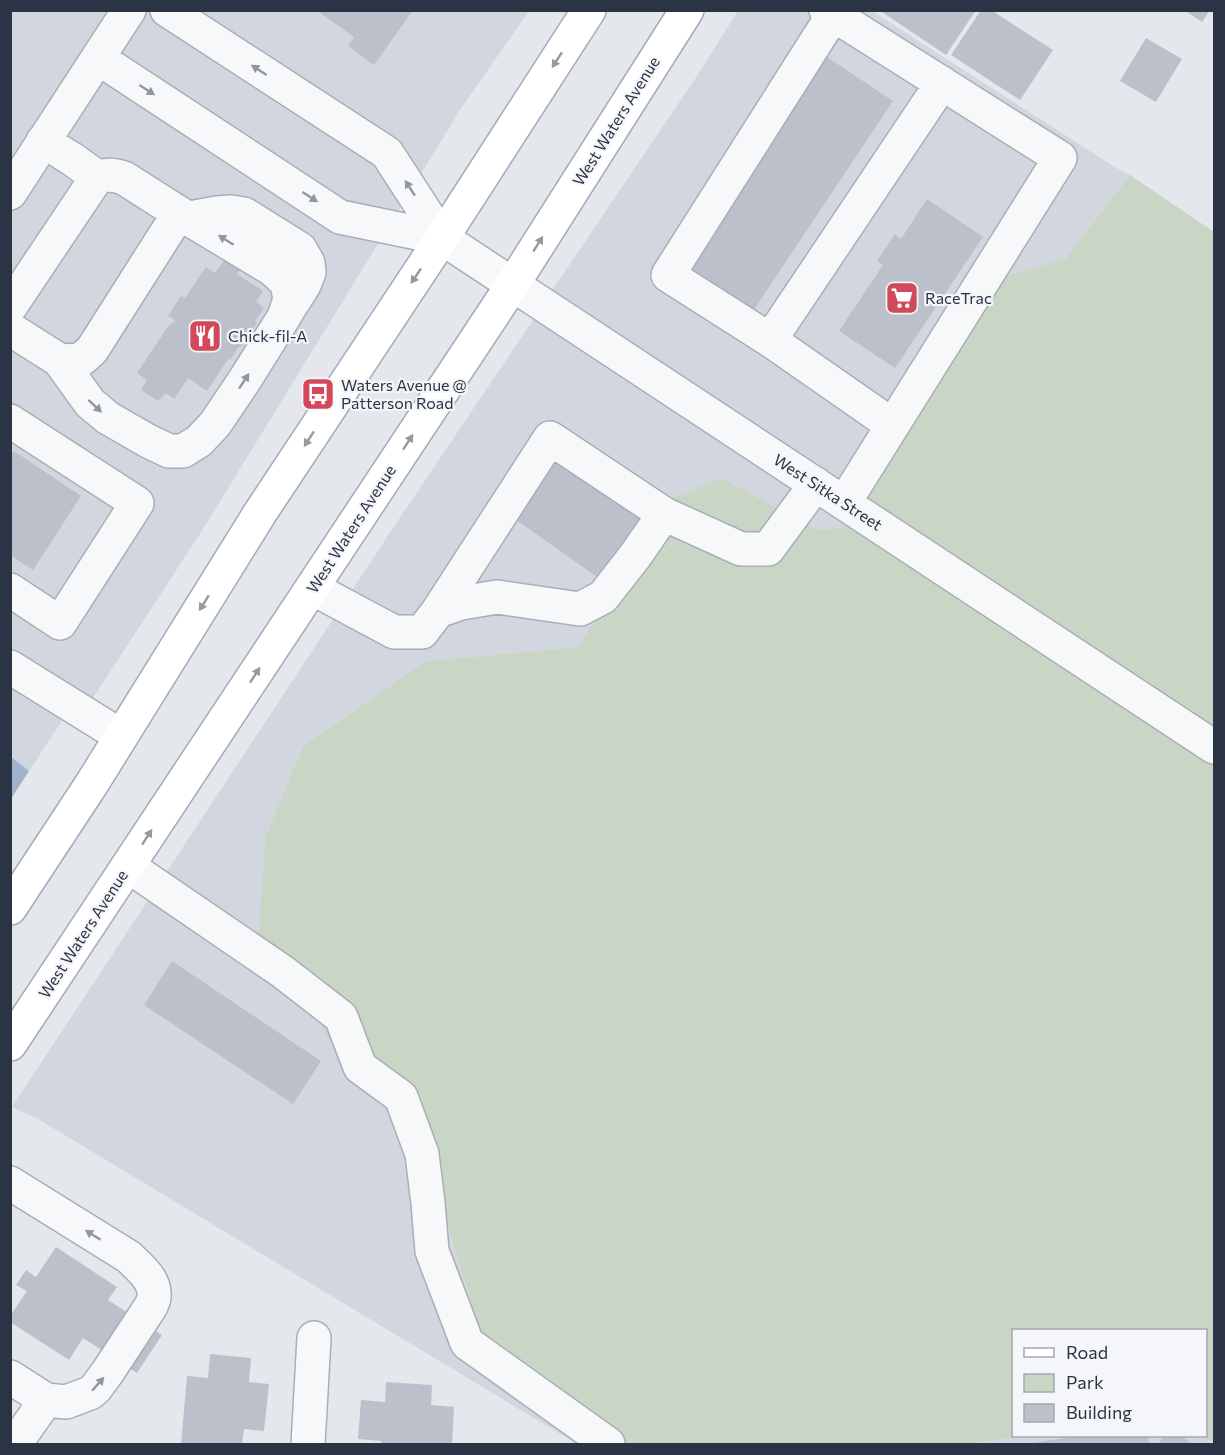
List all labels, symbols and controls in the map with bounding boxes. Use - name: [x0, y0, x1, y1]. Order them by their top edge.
- one-way arrow: [551, 51, 562, 68]
- street label: West Waters Avenue: [568, 53, 663, 189]
- one-way arrow: [251, 65, 267, 76]
- one-way arrow: [139, 85, 155, 96]
- one-way arrow: [405, 180, 416, 197]
- one-way arrow: [302, 192, 318, 203]
- one-way arrow: [218, 235, 234, 246]
- one-way arrow: [533, 235, 544, 252]
- one-way arrow: [411, 268, 422, 284]
- supermarket icon: RaceTrac: [884, 280, 920, 316]
- place label: RaceTrac: [925, 288, 992, 307]
- restaurant icon: Chick-fil-A: [187, 318, 223, 354]
- place label: Chick-fil-A: [228, 326, 307, 345]
- one-way arrow: [238, 373, 249, 389]
- place label: Waters Avenue @ Patterson Road: [341, 375, 467, 412]
- bus stop icon: Waters Avenue @ Patterson Road: [300, 376, 336, 412]
- one-way arrow: [87, 399, 102, 412]
- one-way arrow: [304, 431, 315, 447]
- one-way arrow: [403, 433, 414, 450]
- street label: West Sitka Street: [770, 449, 887, 534]
- street label: West Waters Avenue: [302, 461, 399, 596]
- one-way arrow: [199, 595, 210, 611]
- one-way arrow: [249, 666, 260, 683]
- one-way arrow: [141, 829, 152, 845]
- street label: West Waters Avenue: [34, 866, 131, 1001]
- one-way arrow: [85, 1229, 101, 1240]
- legend: [1012, 1329, 1207, 1437]
- text: Road: [1066, 1341, 1108, 1363]
- text: Park: [1066, 1371, 1104, 1393]
- one-way arrow: [91, 1377, 104, 1392]
- text: Building: [1066, 1401, 1132, 1423]

